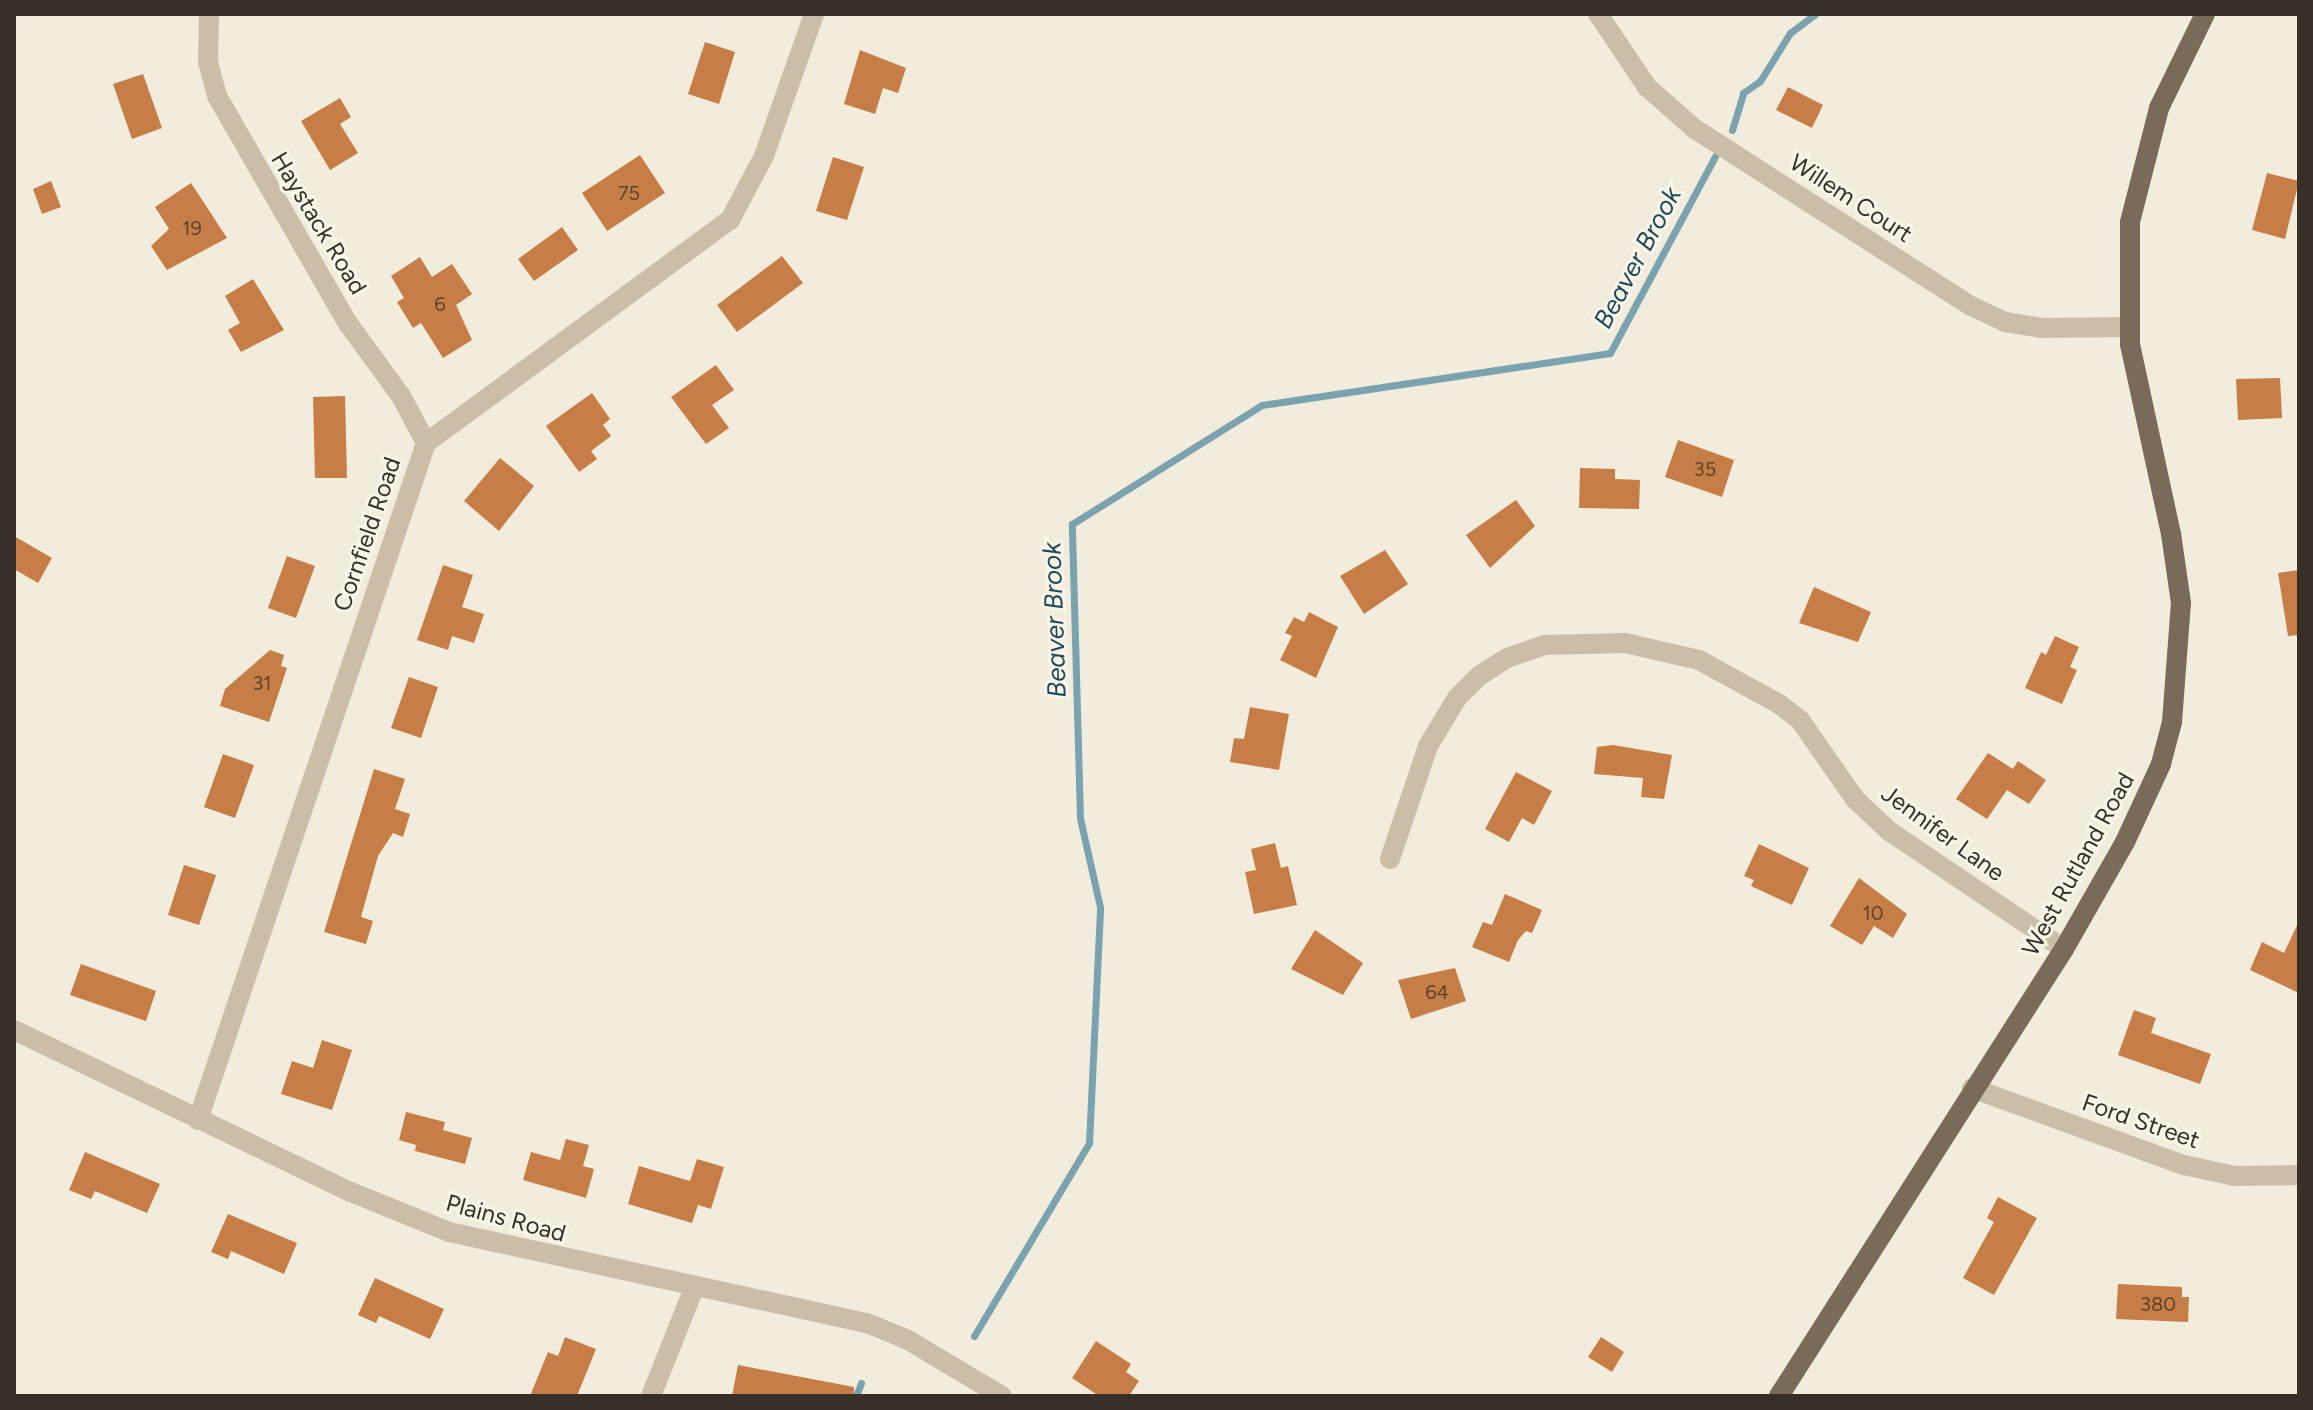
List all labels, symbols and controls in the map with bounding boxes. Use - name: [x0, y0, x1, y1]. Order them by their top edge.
- street label: Haystack Road: [265, 147, 373, 299]
- street label: Willem Court: [1784, 148, 1918, 248]
- house number: 75: [618, 181, 640, 205]
- water label: Beaver Brook: [1588, 182, 1688, 334]
- house number: 19: [182, 216, 202, 240]
- house number: 6: [434, 292, 446, 316]
- street label: Cornfield Road: [327, 453, 407, 615]
- house number: 35: [1694, 457, 1716, 481]
- water label: Beaver Brook: [1037, 542, 1073, 698]
- house number: 31: [252, 671, 272, 695]
- street label: West Rutland Road: [2016, 767, 2140, 961]
- street label: Jennifer Lane: [1876, 779, 2010, 887]
- house number: 10: [1862, 901, 1884, 925]
- house number: 64: [1425, 980, 1449, 1004]
- street label: Ford Street: [2079, 1088, 2203, 1154]
- street label: Plains Road: [443, 1188, 569, 1248]
- house number: 380: [2140, 1292, 2176, 1316]

